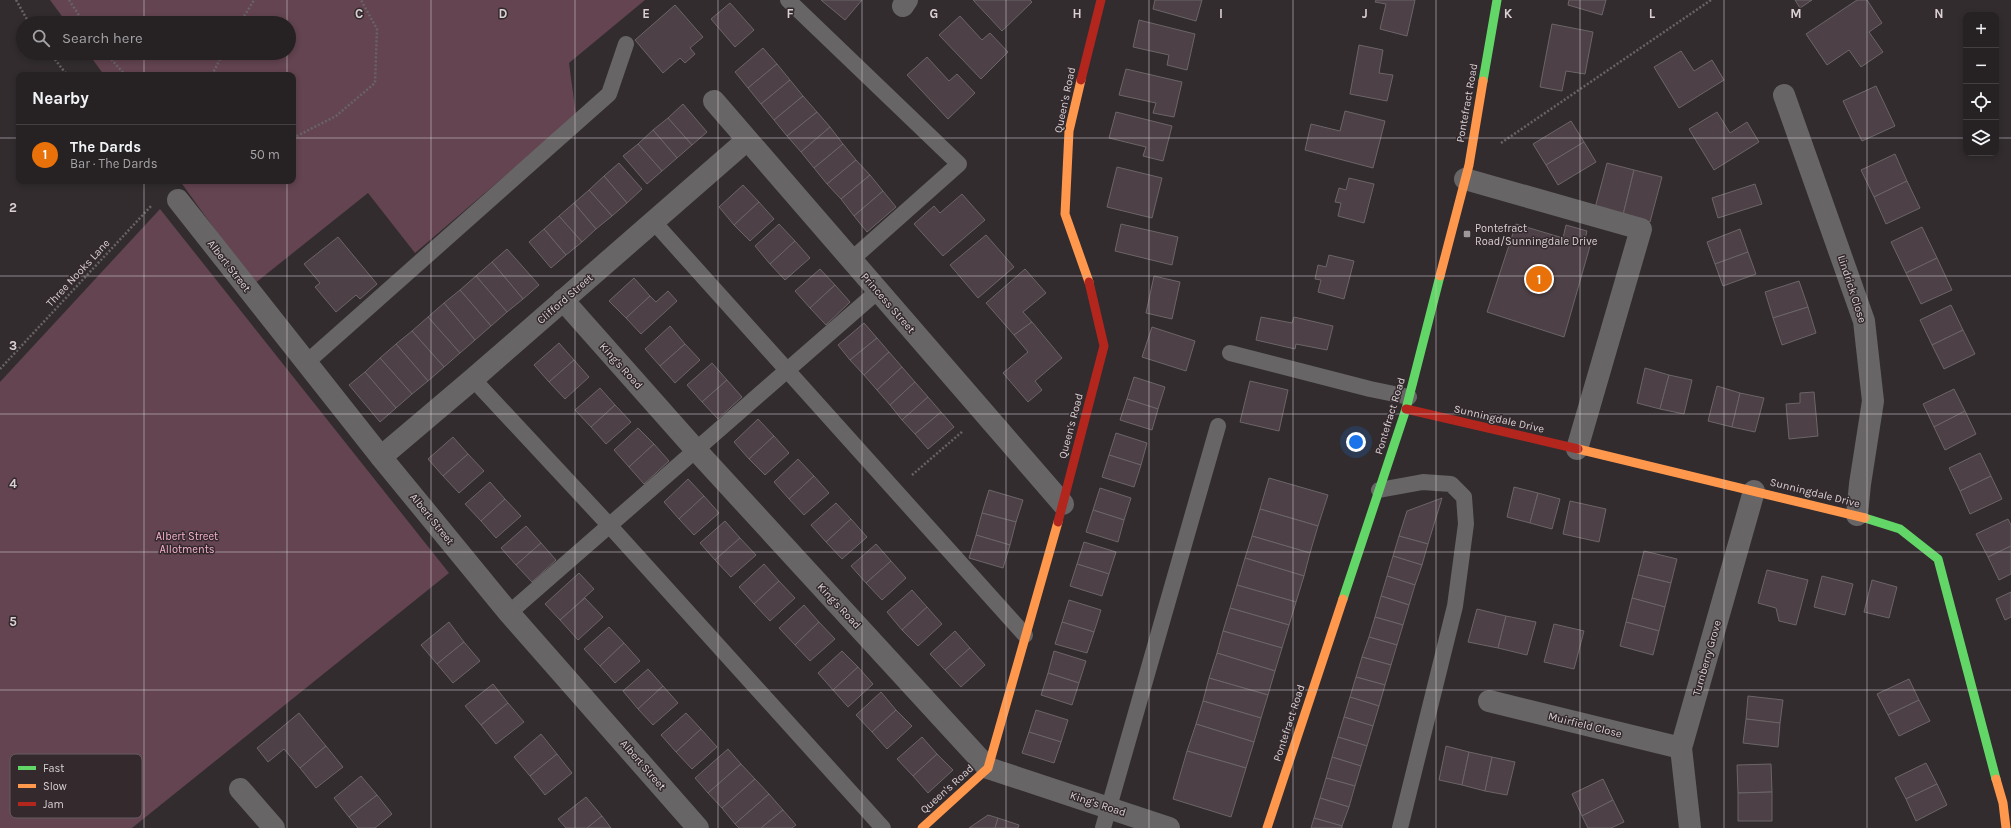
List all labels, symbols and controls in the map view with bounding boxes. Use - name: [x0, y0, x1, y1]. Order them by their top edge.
- text: C: [355, 6, 363, 21]
- text: D: [499, 6, 508, 21]
- text: E: [642, 6, 650, 21]
- text: F: [786, 6, 794, 21]
- text: G: [930, 6, 938, 21]
- text: H: [1072, 6, 1082, 21]
- text: I: [1219, 6, 1223, 21]
- text: J: [1362, 6, 1368, 21]
- text: K: [1504, 6, 1513, 21]
- text: L: [1649, 6, 1656, 21]
- text: M: [1790, 6, 1802, 21]
- text: N: [1934, 6, 1944, 21]
- map controls: [1963, 12, 1999, 156]
- button: +: [1963, 12, 1999, 48]
- search box: [16, 16, 296, 60]
- icon: search: [30, 27, 52, 49]
- text: Search here: [62, 29, 143, 47]
- button: −: [1963, 48, 1999, 84]
- street label: Pontefract Road: [1454, 62, 1480, 144]
- street label: Queen's Road: [1052, 66, 1078, 134]
- button: locate: [1963, 84, 1999, 120]
- text: Nearby: [32, 88, 89, 108]
- button: layers: [1963, 120, 1999, 156]
- text: The Dards: [70, 138, 141, 156]
- text: 1: [43, 147, 47, 162]
- text: 50 m: [250, 147, 280, 162]
- text: Bar · The Dards: [70, 156, 158, 171]
- text: 2: [9, 200, 17, 215]
- place label: Pontefract Road/Sunningdale Drive: [1475, 222, 1598, 248]
- marker: Pontefract Road/Sunningdale Drive: [1462, 229, 1472, 239]
- street label: Three Nooks Lane: [43, 236, 113, 309]
- street label: Albert Street: [205, 237, 253, 295]
- street label: Lindrick Close: [1835, 253, 1869, 325]
- pin: 1: [1526, 264, 1552, 294]
- street label: Princess Street: [858, 270, 918, 336]
- street label: Clifford Street: [534, 271, 596, 327]
- text: 3: [9, 338, 17, 353]
- street label: King's Road: [597, 340, 645, 392]
- street label: Pontefract Road: [1372, 376, 1408, 456]
- street label: Queen's Road: [1056, 392, 1086, 460]
- street label: Sunningdale Drive: [1453, 402, 1546, 436]
- your location: [1346, 432, 1366, 452]
- text: 4: [9, 476, 17, 491]
- street label: Sunningdale Drive: [1769, 476, 1862, 511]
- street label: Albert Street: [407, 491, 457, 547]
- park label: Albert Street Allotments: [156, 530, 218, 556]
- street label: King's Road: [814, 580, 864, 632]
- text: 5: [9, 614, 17, 629]
- street label: Turnberry Grove: [1690, 618, 1724, 697]
- street label: Pontefract Road: [1270, 683, 1308, 763]
- street label: Muirfield Close: [1547, 710, 1623, 741]
- street label: Albert Street: [618, 737, 668, 793]
- legend: [10, 754, 142, 818]
- text: Fast: [43, 762, 64, 775]
- street label: Queen's Road: [918, 762, 976, 816]
- text: Slow: [43, 780, 67, 793]
- street label: King's Road: [1068, 789, 1128, 819]
- text: Jam: [43, 798, 64, 811]

